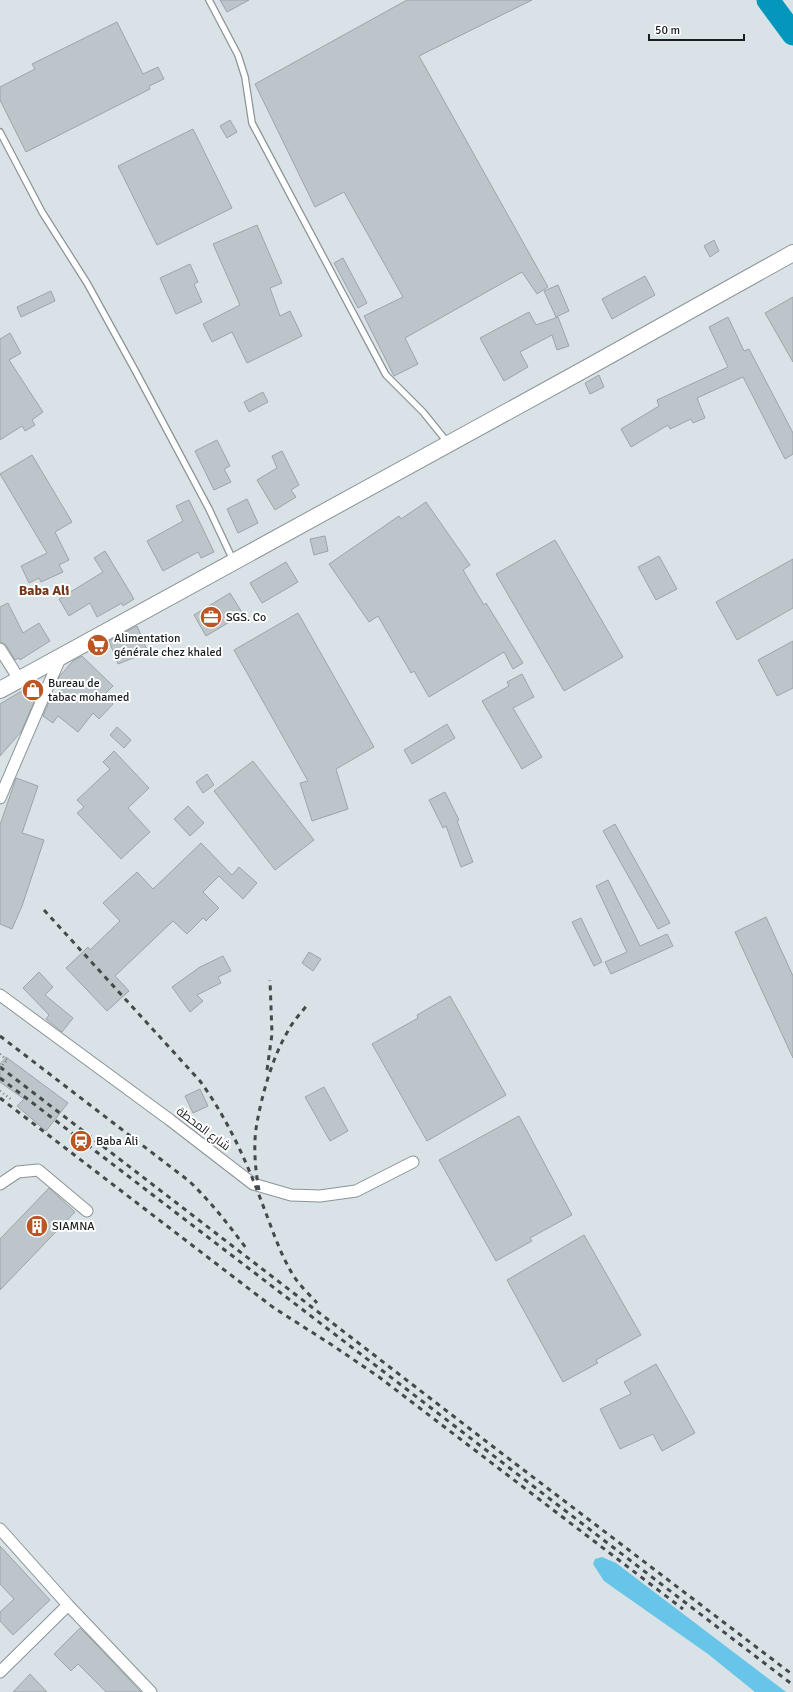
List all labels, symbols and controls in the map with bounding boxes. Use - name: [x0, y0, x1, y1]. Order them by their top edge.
- scale bar: [649, 16, 744, 42]
- text: 50 m: [655, 23, 680, 38]
- district label: Baba Ali: [19, 582, 69, 599]
- office icon: SGS. Co: [198, 604, 224, 630]
- place label: SGS. Co: [226, 610, 266, 625]
- place label: Alimentation générale chez khaled: [114, 631, 222, 660]
- supermarket icon: Alimentation générale chez khaled: [85, 632, 111, 658]
- place label: Bureau de tabac mohamed: [48, 676, 129, 705]
- shop icon: Bureau de tabac mohamed: [20, 677, 46, 703]
- street label: شارع المحطة: [173, 1104, 233, 1154]
- station icon: Baba Ali: [68, 1128, 94, 1154]
- place label: Baba Ali: [96, 1134, 138, 1149]
- building icon: SIAMNA: [24, 1213, 50, 1239]
- place label: SIAMNA: [52, 1219, 95, 1234]

